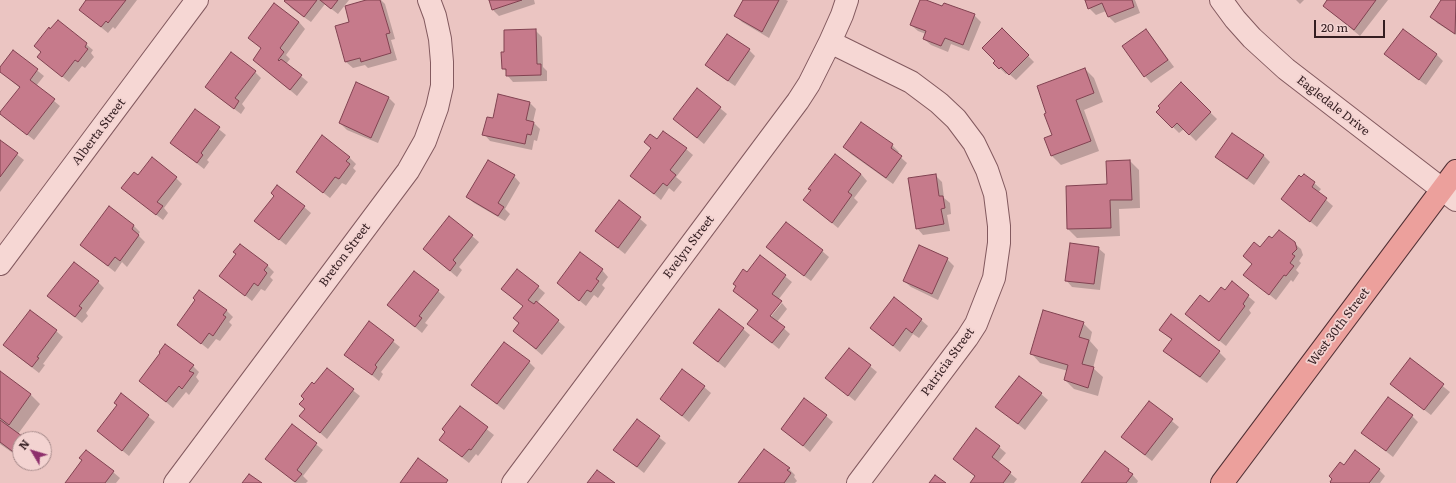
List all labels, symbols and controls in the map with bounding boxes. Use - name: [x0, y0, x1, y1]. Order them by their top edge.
- scale bar: [1316, 12, 1387, 38]
- text: 20 m: [1321, 18, 1348, 36]
- street label: Eagledale Drive: [1294, 73, 1372, 139]
- street label: Alberta Street: [69, 96, 129, 168]
- street label: Evelyn Street: [661, 213, 717, 281]
- street label: Breton Street: [316, 220, 374, 290]
- street label: West 30th Street: [1305, 285, 1373, 369]
- street label: Patricia Street: [918, 325, 978, 399]
- north arrow: [12, 431, 52, 471]
- text: N: [14, 436, 32, 453]

